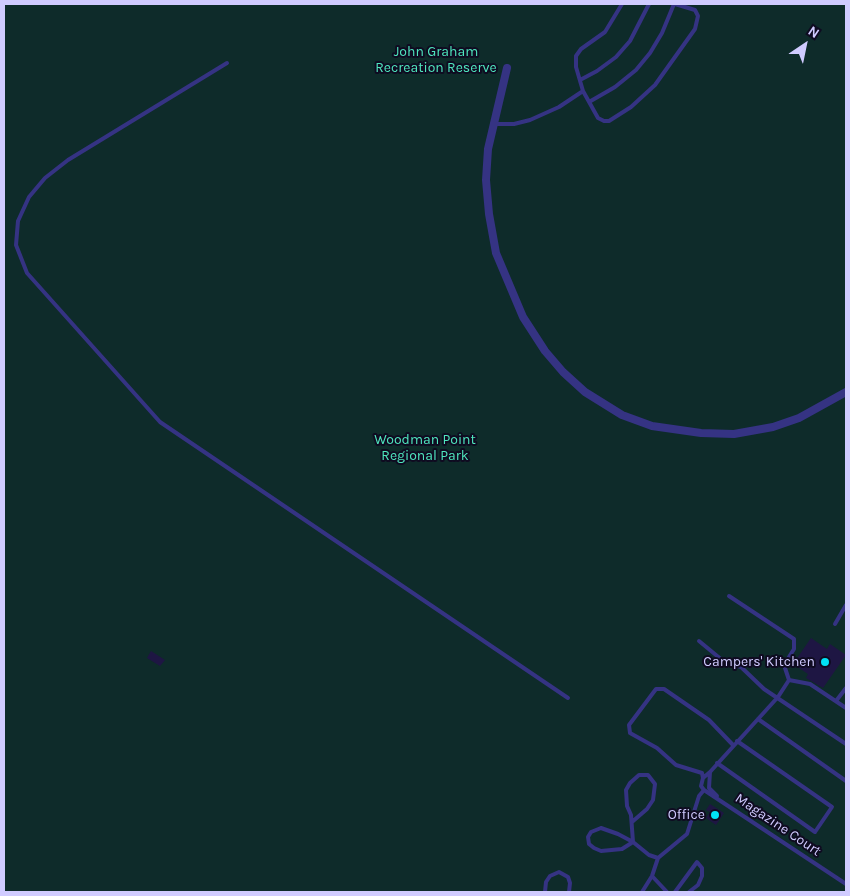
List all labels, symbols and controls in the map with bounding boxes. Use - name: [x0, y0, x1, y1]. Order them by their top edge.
- north arrow: [780, 20, 830, 70]
- text: N: [805, 22, 823, 42]
- park label: John Graham Recreation Reserve: [375, 44, 497, 76]
- park label: Woodman Point Regional Park: [374, 432, 476, 464]
- place label: Campers' Kitchen: [703, 654, 815, 670]
- marker: Campers' Kitchen: [819, 656, 831, 668]
- street label: Magazine Court: [732, 790, 824, 860]
- place label: Office: [668, 807, 705, 823]
- marker: Office: [709, 809, 721, 821]

